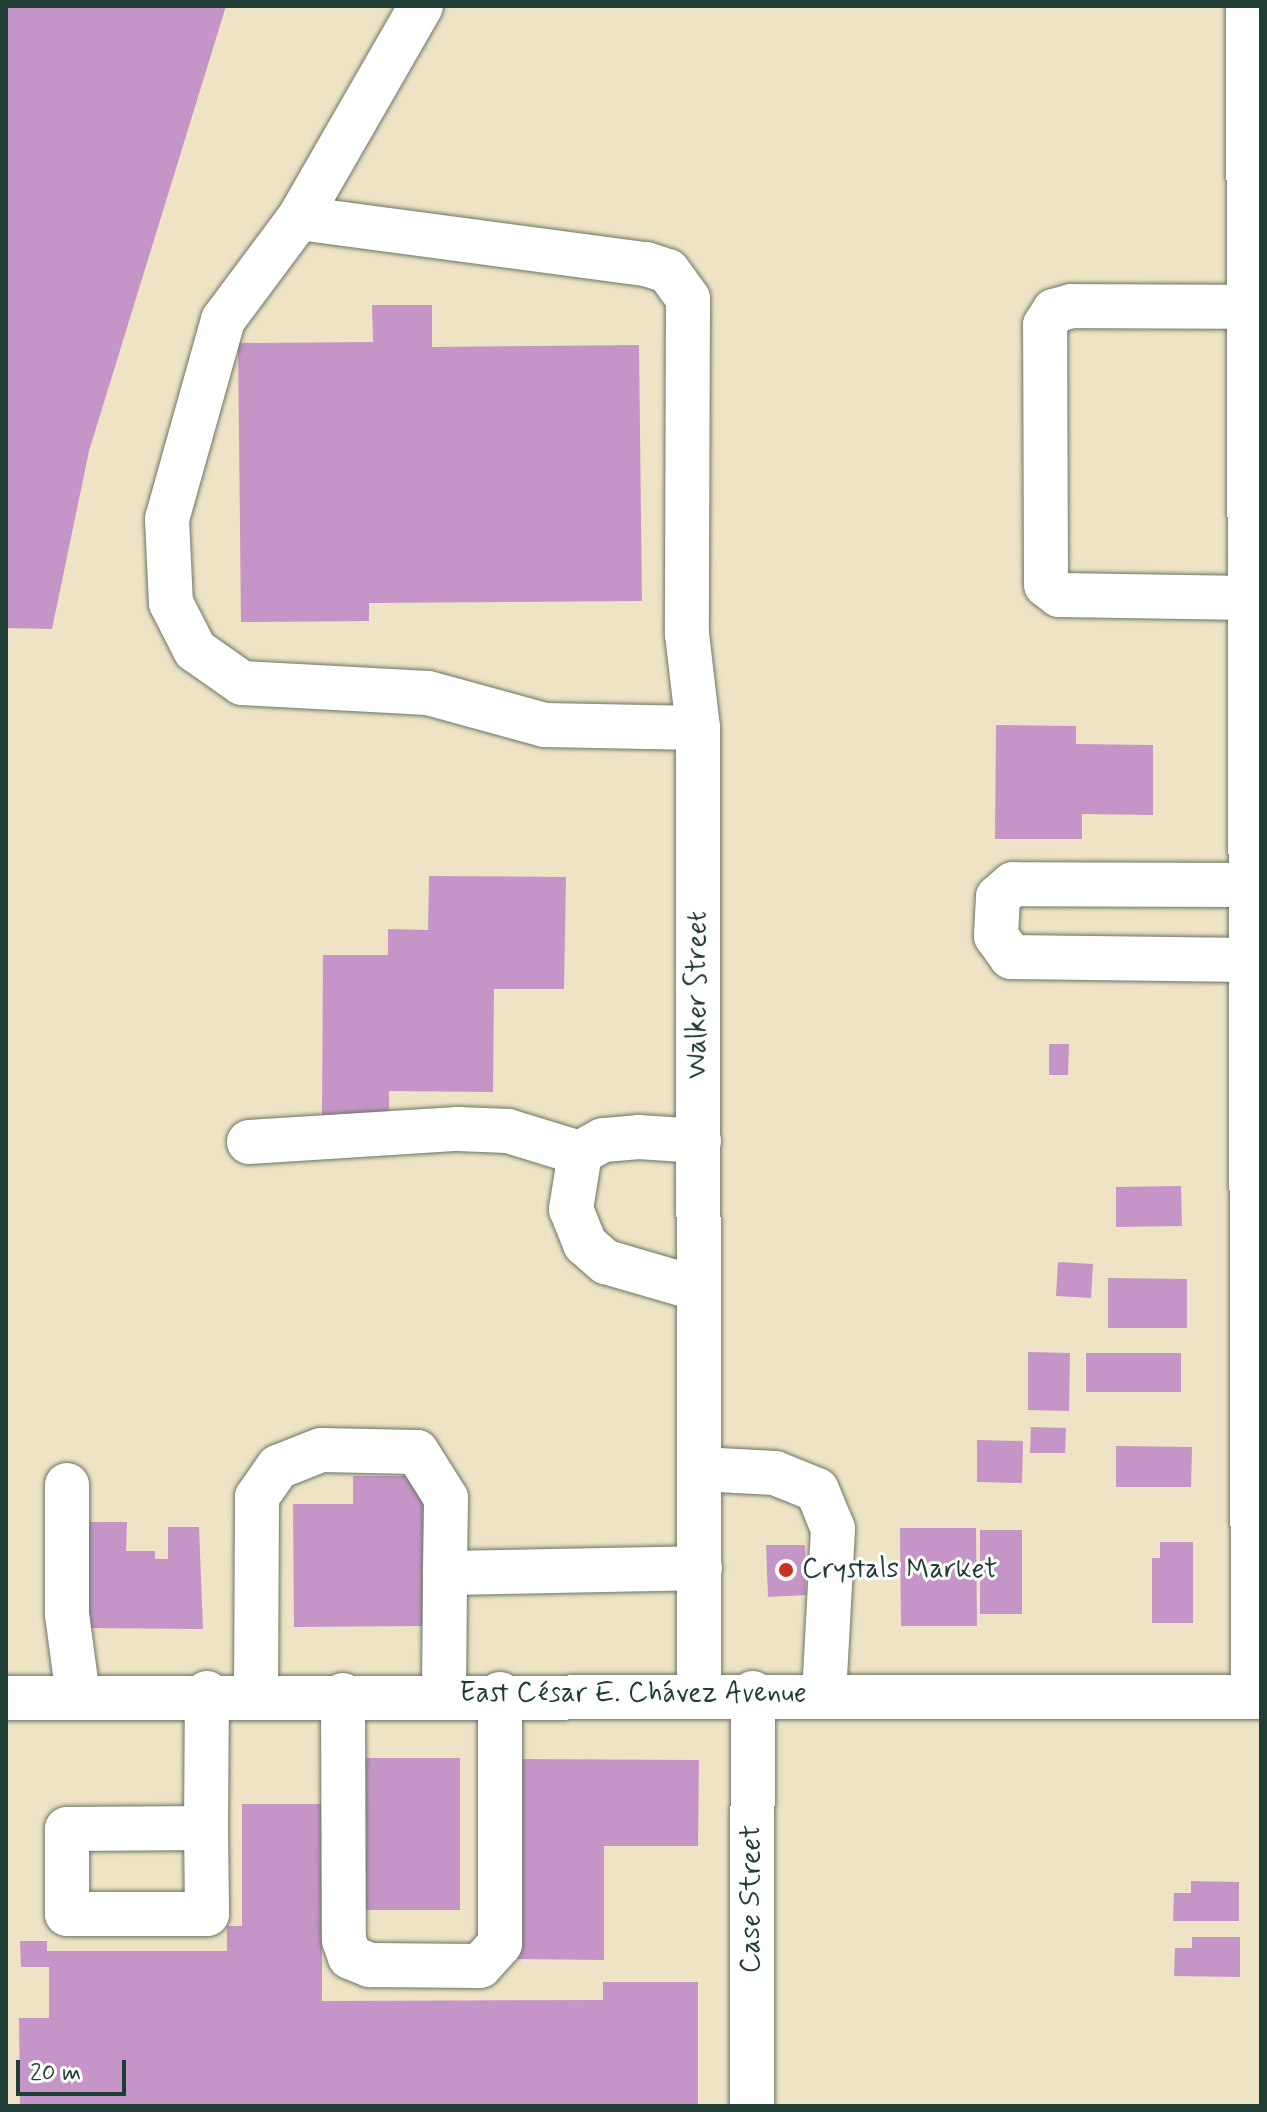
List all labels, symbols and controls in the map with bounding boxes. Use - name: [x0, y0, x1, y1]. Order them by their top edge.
- street label: Walker Street: [681, 909, 715, 1081]
- place label: Crystals Market: [802, 1553, 1000, 1587]
- marker: Crystals Market: [777, 1561, 795, 1579]
- street label: East César E. Chávez Avenue: [458, 1677, 808, 1711]
- street label: Case Street: [735, 1825, 769, 1973]
- scale bar: [20, 2044, 130, 2094]
- text: 20 m: [30, 2058, 81, 2089]

